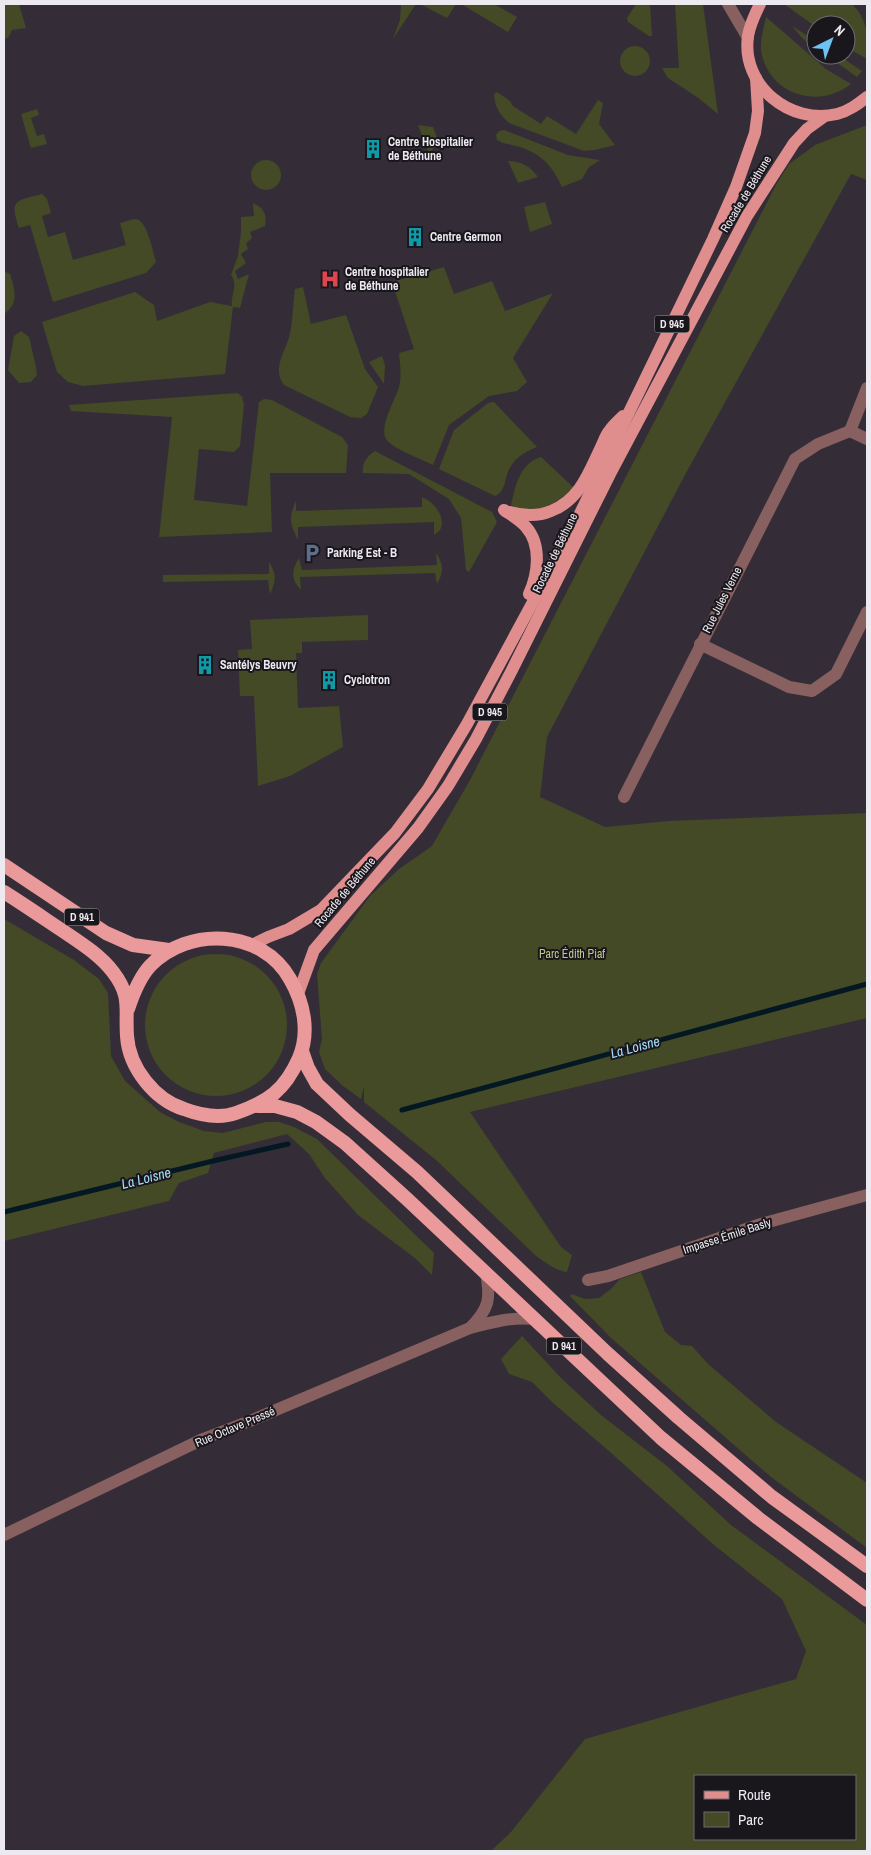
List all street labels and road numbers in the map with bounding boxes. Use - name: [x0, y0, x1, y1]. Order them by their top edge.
- street label: Rocade de Béthune: [717, 153, 775, 235]
- road number: D 945: [654, 316, 690, 332]
- street label: Rocade de Béthune: [529, 510, 581, 596]
- street label: Rue Jules Verne: [698, 564, 746, 636]
- road number: D 945: [472, 704, 508, 720]
- street label: Rocade de Béthune: [311, 854, 379, 930]
- road number: D 941: [64, 909, 100, 926]
- street label: Impasse Émile Basly: [681, 1214, 773, 1258]
- road number: D 941: [546, 1338, 582, 1354]
- street label: Rue Octave Pressé: [193, 1403, 277, 1451]

